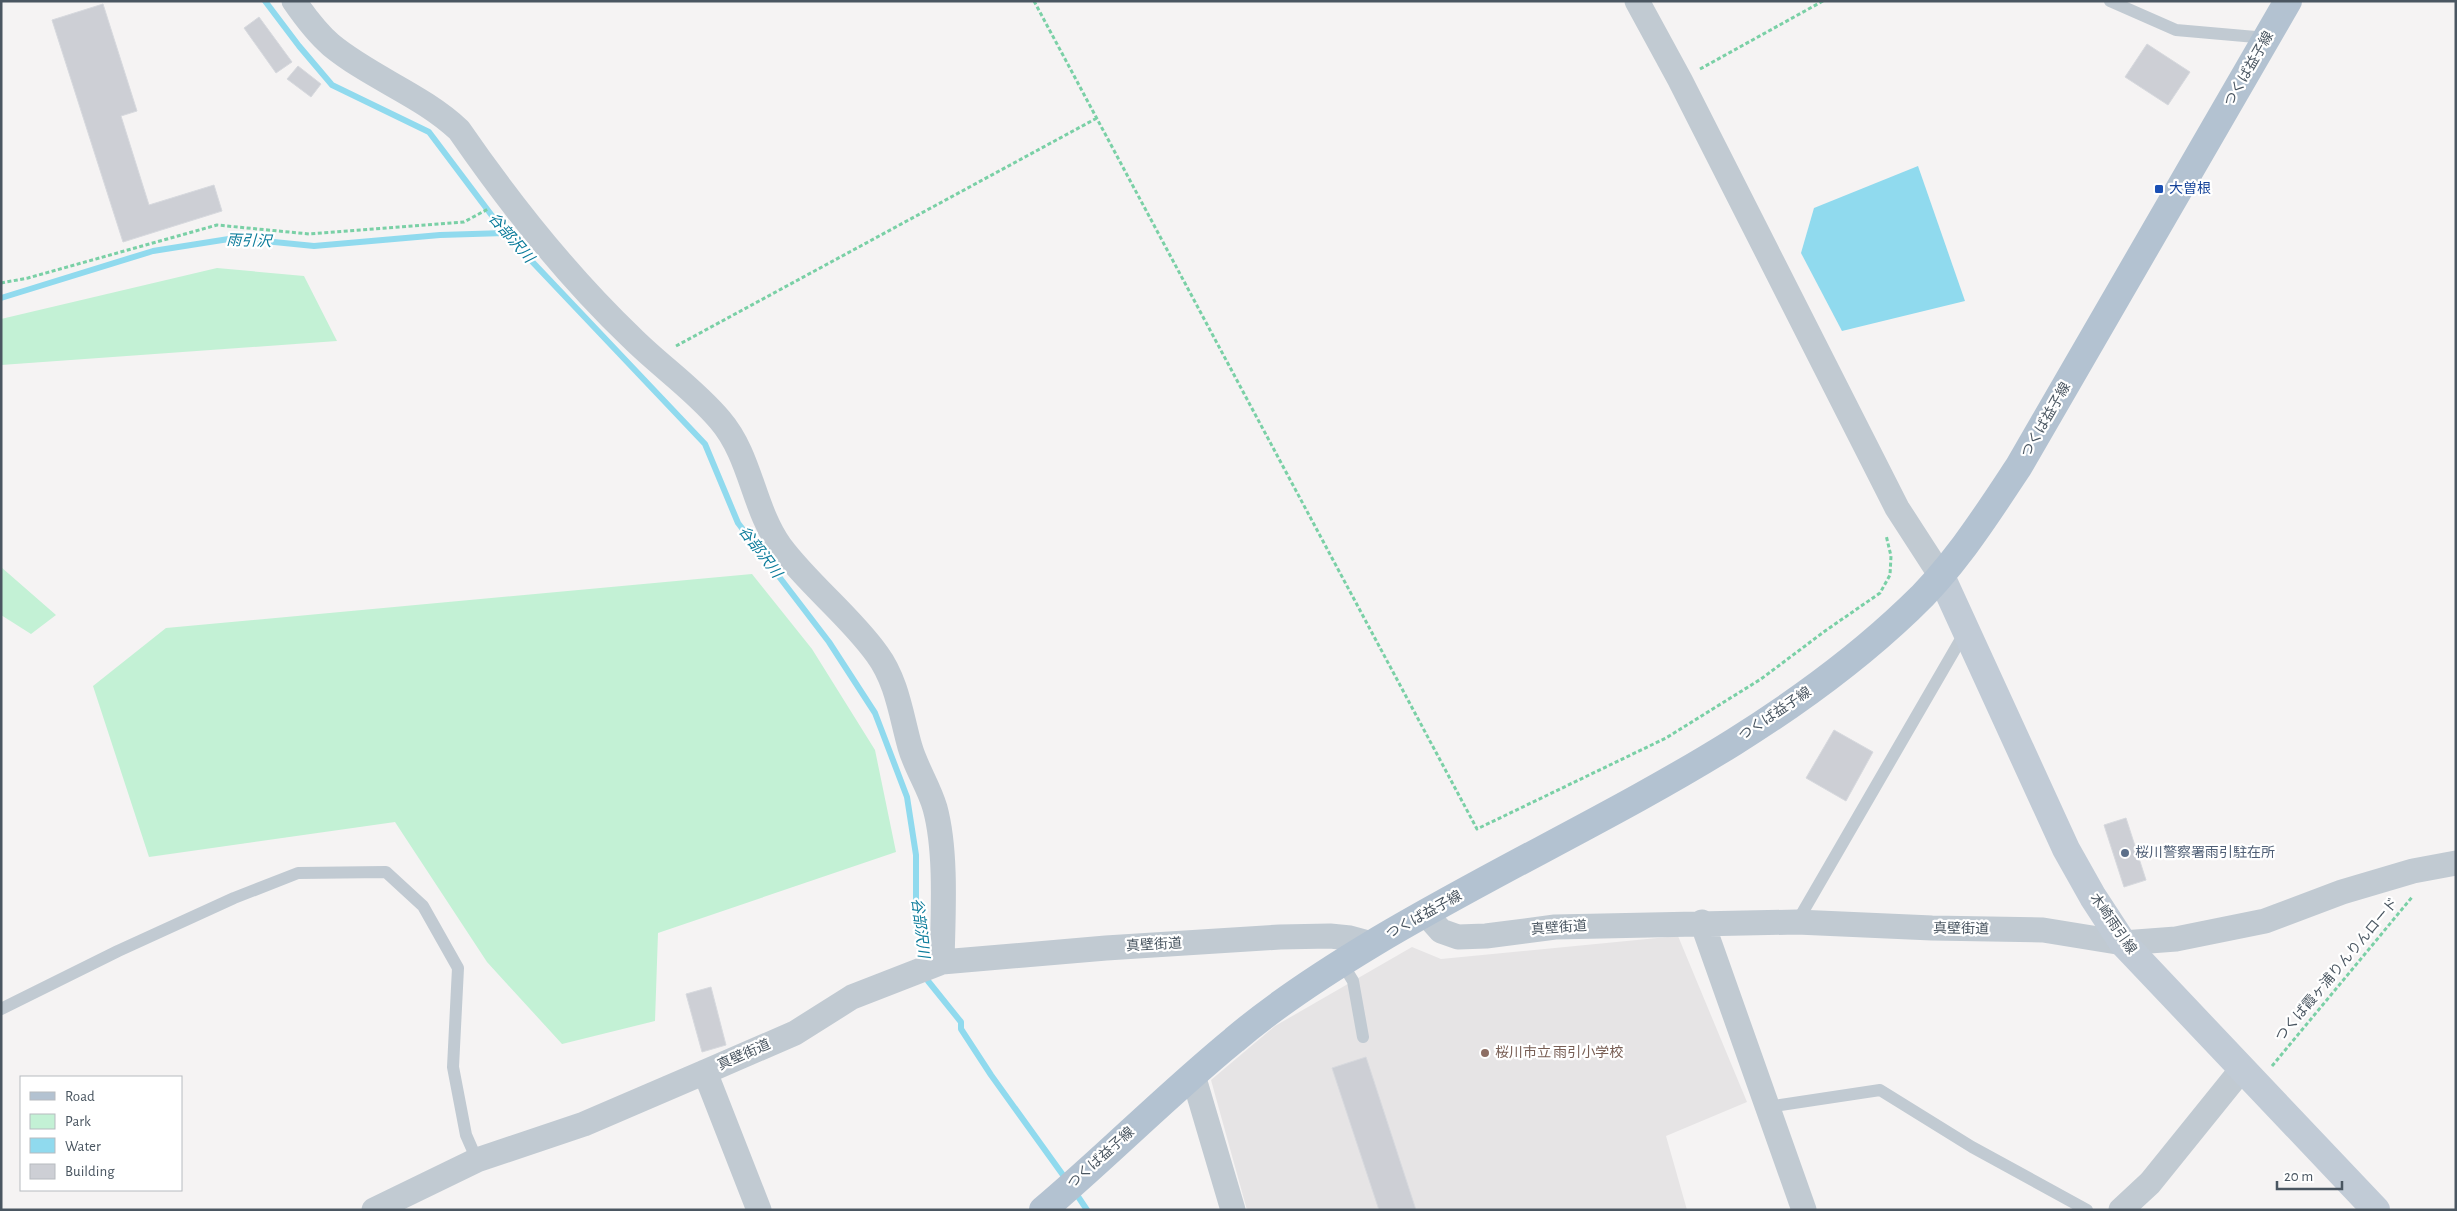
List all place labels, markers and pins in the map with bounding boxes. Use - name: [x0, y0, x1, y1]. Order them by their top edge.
- place label: 大曽根: [2169, 181, 2211, 196]
- marker: 大曽根: [2153, 183, 2165, 195]
- place label: 桜川警察署雨引駐在所: [2135, 845, 2275, 860]
- marker: 桜川警察署雨引駐在所: [2119, 847, 2131, 859]
- place label: 桜川市立 雨引小学校: [1495, 1045, 1623, 1060]
- marker: 桜川市立 雨引小学校: [1479, 1047, 1491, 1059]

